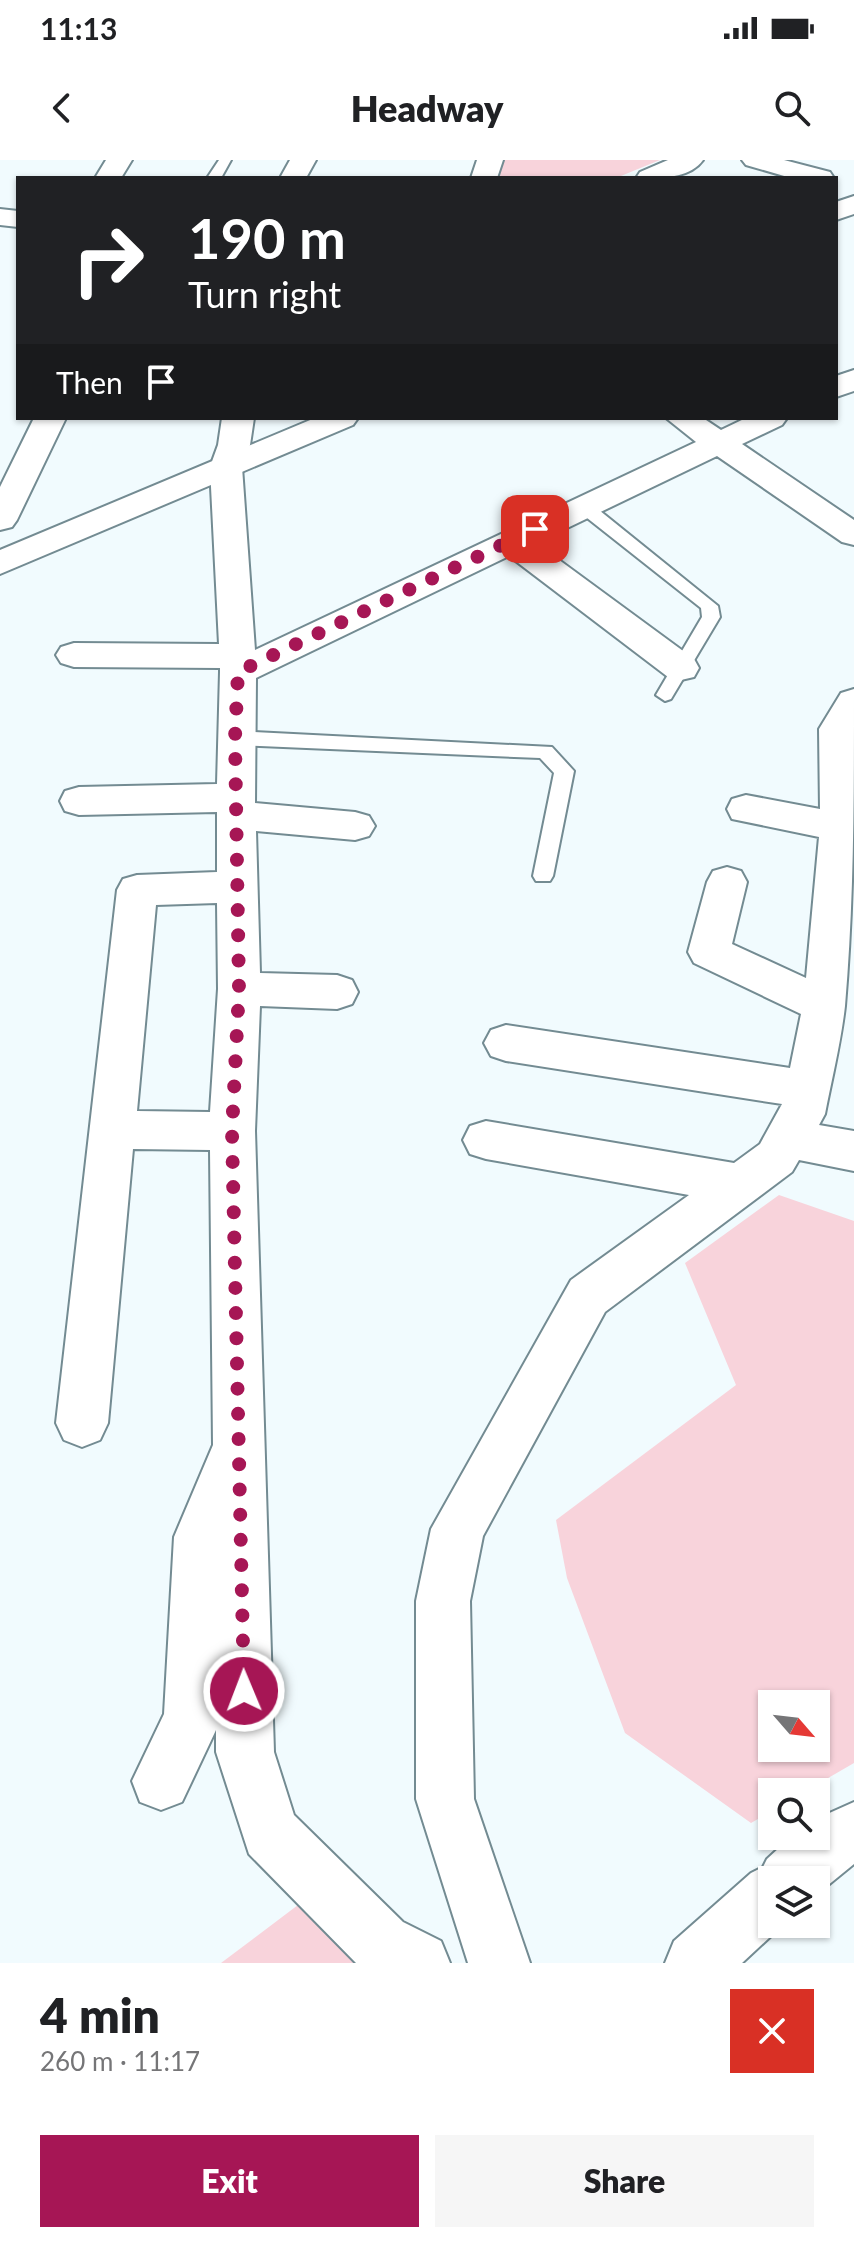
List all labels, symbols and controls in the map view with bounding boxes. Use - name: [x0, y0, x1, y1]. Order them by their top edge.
- text: 11:13: [40, 10, 117, 46]
- icon: back: [40, 86, 84, 130]
- text: Headway: [351, 86, 503, 130]
- icon: search: [770, 86, 814, 130]
- text: 190 m: [188, 204, 346, 271]
- icon: right: [56, 208, 160, 312]
- text: Turn right: [188, 272, 341, 316]
- icon: arrive: [139, 360, 183, 404]
- text: Then: [56, 364, 123, 400]
- pin: [501, 495, 569, 563]
- icon: arrive: [513, 507, 557, 551]
- position arrow: [202, 1649, 286, 1733]
- north arrow: [758, 1690, 830, 1762]
- map controls: [758, 1690, 830, 1938]
- button: search: [758, 1778, 830, 1850]
- button: layers: [758, 1866, 830, 1938]
- text: 4 min: [40, 1986, 160, 2043]
- button: close: [730, 1989, 814, 2073]
- text: 260 m · 11:17: [40, 2045, 200, 2077]
- button: Exit: [40, 2135, 419, 2227]
- button: Share: [435, 2135, 814, 2227]

